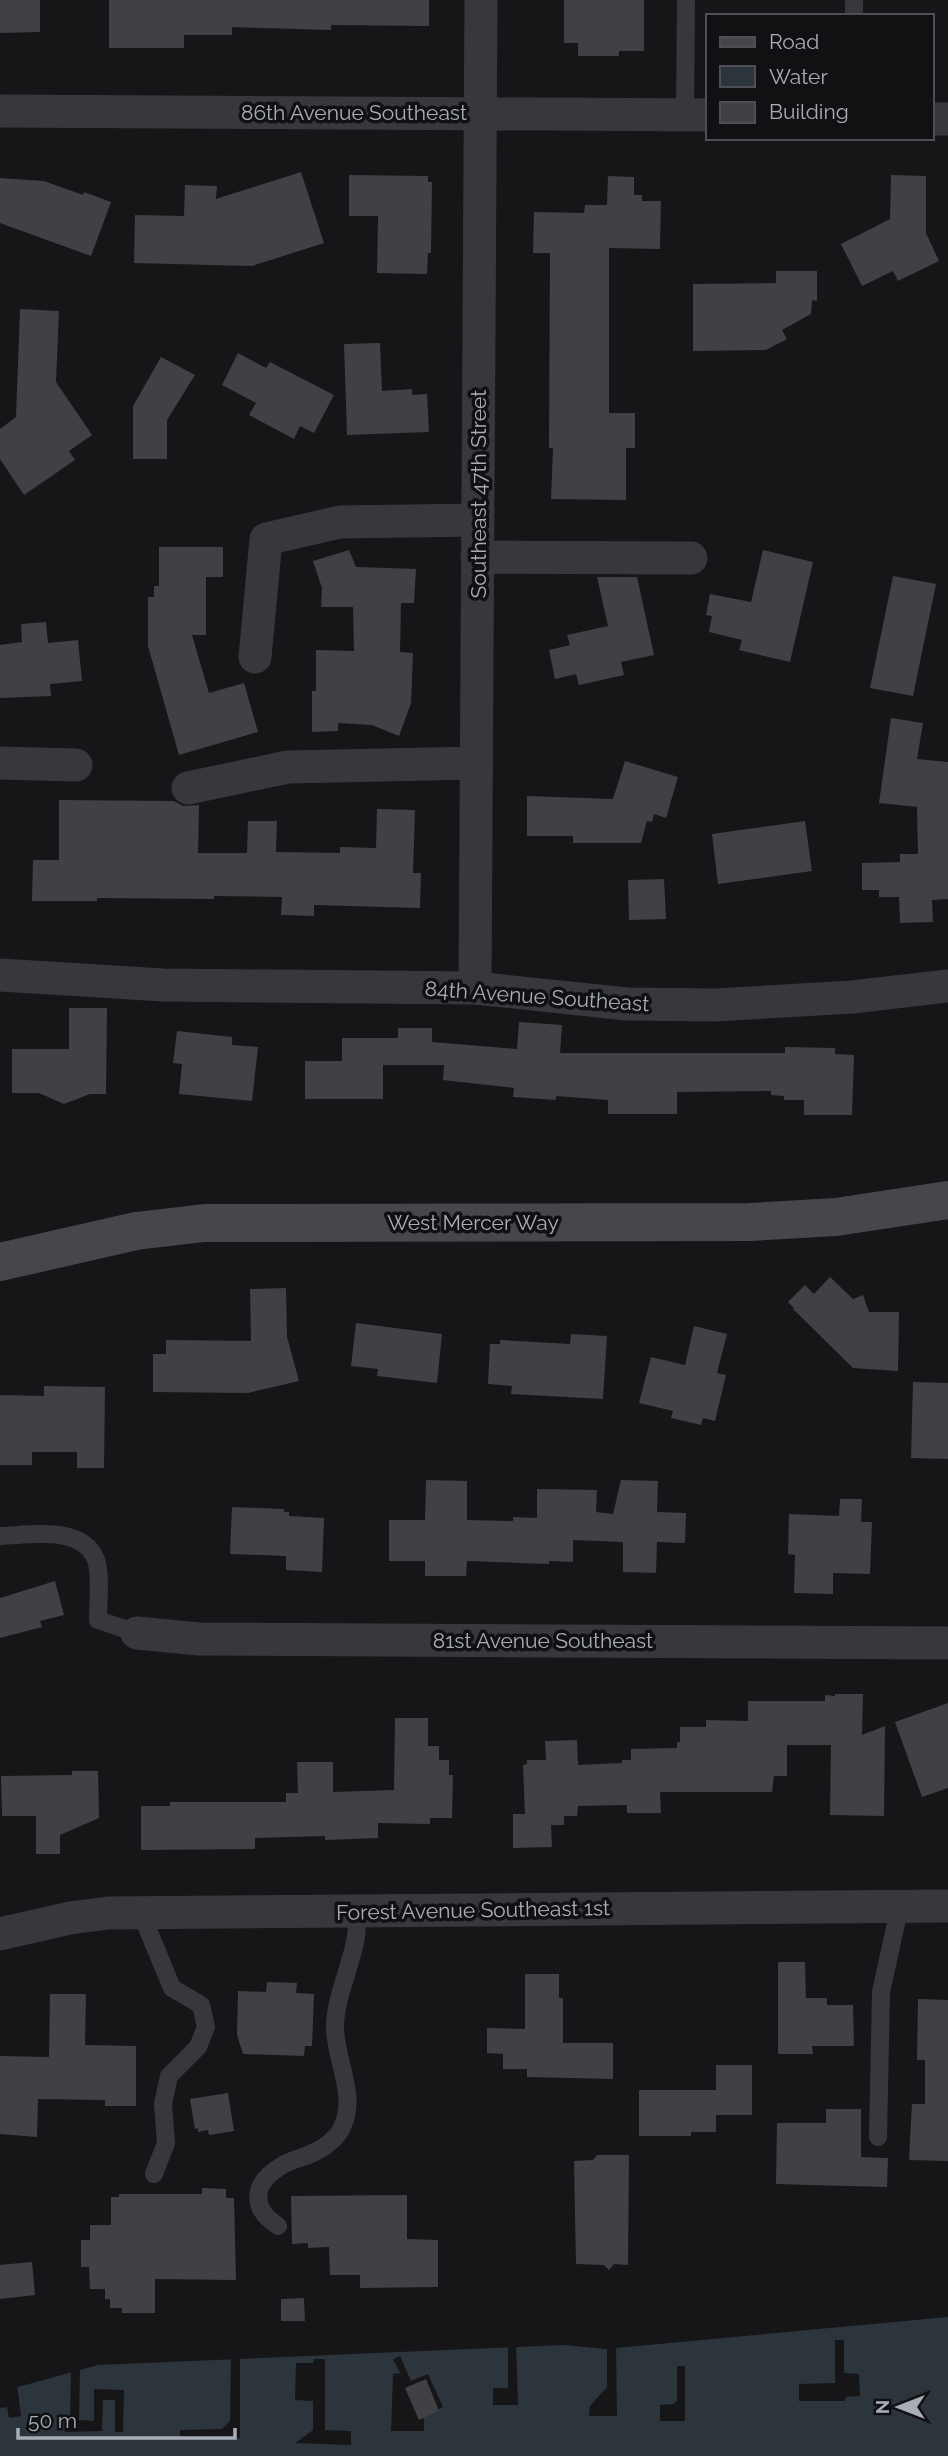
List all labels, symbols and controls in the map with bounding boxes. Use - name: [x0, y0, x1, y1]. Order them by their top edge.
- legend: [706, 14, 934, 140]
- text: Road: [769, 29, 819, 54]
- text: Water: [769, 64, 828, 89]
- text: Building: [769, 99, 849, 124]
- street label: 86th Avenue Southeast: [241, 100, 467, 125]
- street label: Southeast 47th Street: [466, 390, 491, 598]
- street label: 84th Avenue Southeast: [424, 976, 650, 1016]
- street label: West Mercer Way: [387, 1210, 559, 1235]
- street label: 81st Avenue Southeast: [433, 1628, 653, 1653]
- street label: Forest Avenue Southeast 1st: [336, 1895, 610, 1925]
- north arrow: [864, 2372, 934, 2442]
- scale bar: [18, 2396, 234, 2440]
- text: N: [871, 2400, 893, 2414]
- text: 50 m: [28, 2408, 77, 2433]

